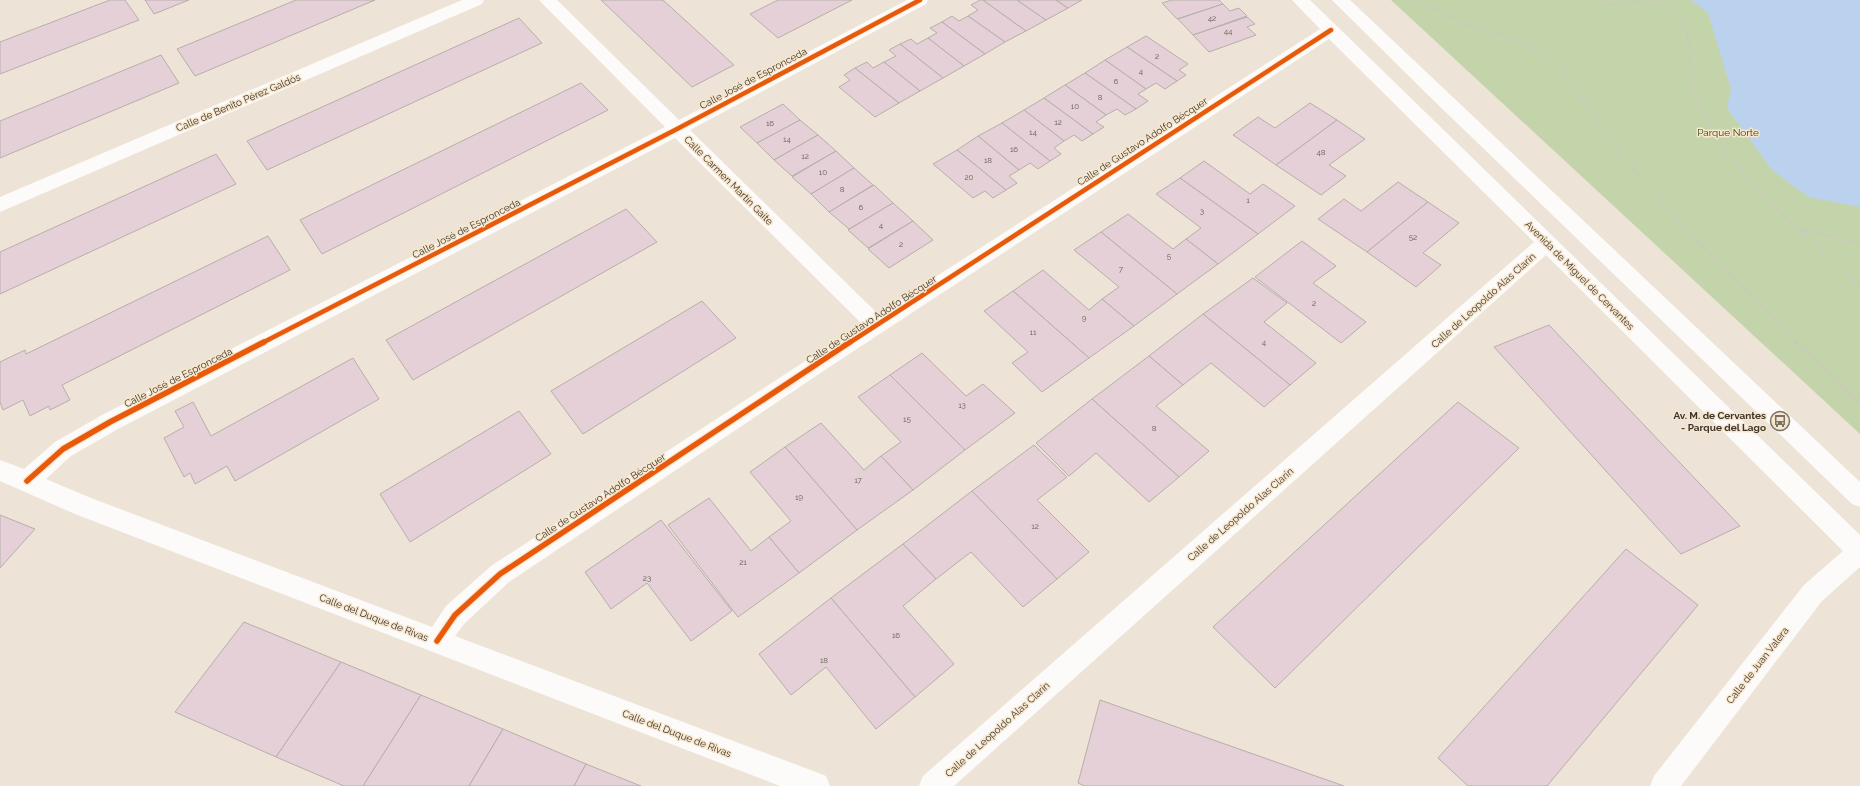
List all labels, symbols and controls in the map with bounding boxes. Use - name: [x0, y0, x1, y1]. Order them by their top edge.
- house number: 42: [1208, 13, 1216, 23]
- house number: 44: [1224, 26, 1233, 36]
- street label: Calle José de Espronceda: [698, 45, 809, 111]
- house number: 2: [1155, 51, 1159, 61]
- house number: 4: [1139, 66, 1144, 76]
- street label: Calle de Benito Pérez Galdós: [174, 71, 302, 134]
- house number: 6: [1114, 76, 1119, 86]
- house number: 8: [1098, 92, 1103, 102]
- street label: Calle de Gustavo Adolfo Bécquer: [1075, 95, 1210, 188]
- house number: 10: [1071, 101, 1079, 111]
- house number: 12: [1054, 117, 1062, 127]
- house number: 16: [766, 118, 774, 128]
- house number: 14: [1029, 127, 1038, 137]
- park label: Parque Norte: [1697, 127, 1759, 138]
- street label: Calle Carmen Martín Gaite: [682, 134, 775, 227]
- house number: 14: [783, 134, 792, 144]
- house number: 16: [1010, 144, 1018, 154]
- house number: 48: [1316, 147, 1326, 157]
- house number: 12: [801, 151, 809, 161]
- house number: 18: [984, 155, 992, 165]
- house number: 10: [819, 167, 827, 177]
- house number: 20: [964, 172, 974, 182]
- house number: 8: [840, 184, 845, 194]
- house number: 1: [1246, 195, 1250, 205]
- street label: Calle José de Espronceda: [410, 196, 522, 261]
- house number: 6: [859, 202, 864, 212]
- house number: 3: [1200, 206, 1204, 216]
- street label: Avenida de Miguel de Cervantes: [1523, 219, 1637, 332]
- house number: 4: [879, 220, 884, 230]
- house number: 52: [1409, 232, 1417, 242]
- house number: 2: [899, 239, 903, 249]
- house number: 5: [1167, 251, 1172, 261]
- street label: Calle de Leopoldo Alas Clarín: [1429, 251, 1538, 350]
- house number: 7: [1119, 264, 1124, 274]
- street label: Calle de Gustavo Adolfo Bécquer: [804, 273, 939, 366]
- house number: 2: [1312, 298, 1316, 308]
- house number: 9: [1082, 313, 1087, 323]
- house number: 11: [1030, 327, 1037, 337]
- house number: 4: [1262, 337, 1267, 347]
- street label: Calle José de Espronceda: [122, 345, 234, 410]
- house number: 13: [958, 400, 966, 410]
- place label: Av. M. de Cervantes - Parque del Lago: [1673, 410, 1766, 433]
- bus stop icon: Av. M. de Cervantes - Parque del Lago: [1769, 410, 1791, 432]
- house number: 15: [903, 414, 912, 424]
- house number: 8: [1152, 423, 1157, 433]
- street label: Calle de Gustavo Adolfo Bécquer: [533, 451, 668, 544]
- street label: Calle de Leopoldo Alas Clarín: [1185, 465, 1296, 563]
- house number: 17: [854, 475, 863, 485]
- house number: 19: [795, 492, 803, 502]
- house number: 12: [1031, 521, 1039, 531]
- house number: 21: [739, 557, 747, 567]
- house number: 23: [643, 573, 651, 583]
- street label: Calle del Duque de Rivas: [318, 592, 430, 643]
- street label: Calle de Juan Valera: [1724, 625, 1791, 706]
- house number: 16: [892, 630, 900, 640]
- house number: 18: [820, 655, 828, 665]
- street label: Calle de Leopoldo Alas Clarín: [943, 680, 1052, 779]
- street label: Calle del Duque de Rivas: [621, 708, 733, 759]

